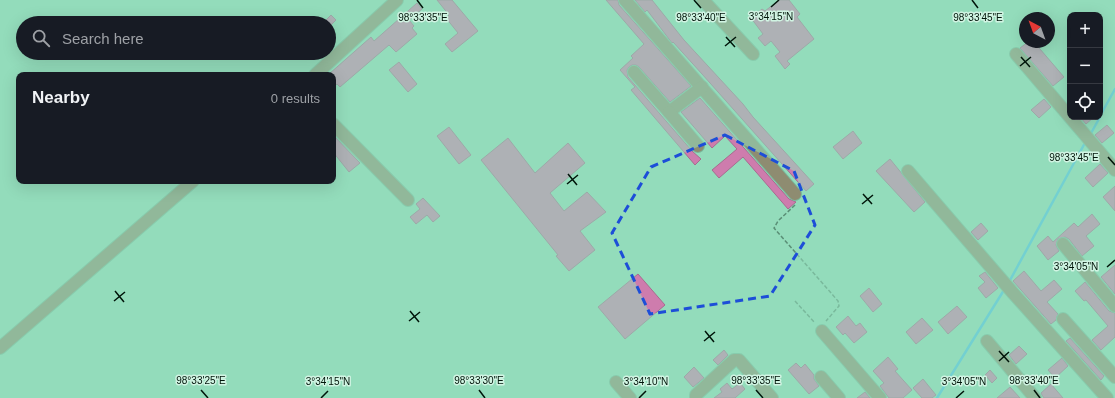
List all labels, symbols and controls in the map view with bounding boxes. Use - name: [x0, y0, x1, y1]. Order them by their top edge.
- text: 3°34'15"N: [749, 11, 793, 22]
- text: 98°33'35"E: [398, 12, 448, 23]
- text: 98°33'40"E: [676, 12, 726, 23]
- text: 98°33'45"E: [953, 12, 1003, 23]
- north arrow: [1019, 12, 1055, 48]
- map controls: [1067, 12, 1103, 120]
- button: +: [1067, 12, 1103, 48]
- search box: [16, 16, 336, 60]
- icon: search: [30, 27, 52, 49]
- text: Search here: [62, 30, 144, 47]
- button: −: [1067, 48, 1103, 84]
- button: locate: [1067, 84, 1103, 120]
- text: Nearby: [32, 88, 90, 107]
- text: 0 results: [271, 91, 320, 106]
- text: 98°33'45"E: [1049, 152, 1099, 163]
- text: 3°34'05"N: [1054, 261, 1098, 272]
- text: 98°33'25"E: [176, 375, 226, 386]
- text: 98°33'30"E: [454, 375, 504, 386]
- text: 98°33'35"E: [731, 375, 781, 386]
- text: 98°33'40"E: [1009, 375, 1059, 386]
- text: 3°34'15"N: [306, 376, 350, 387]
- text: 3°34'10"N: [624, 376, 668, 387]
- text: 3°34'05"N: [942, 376, 986, 387]

